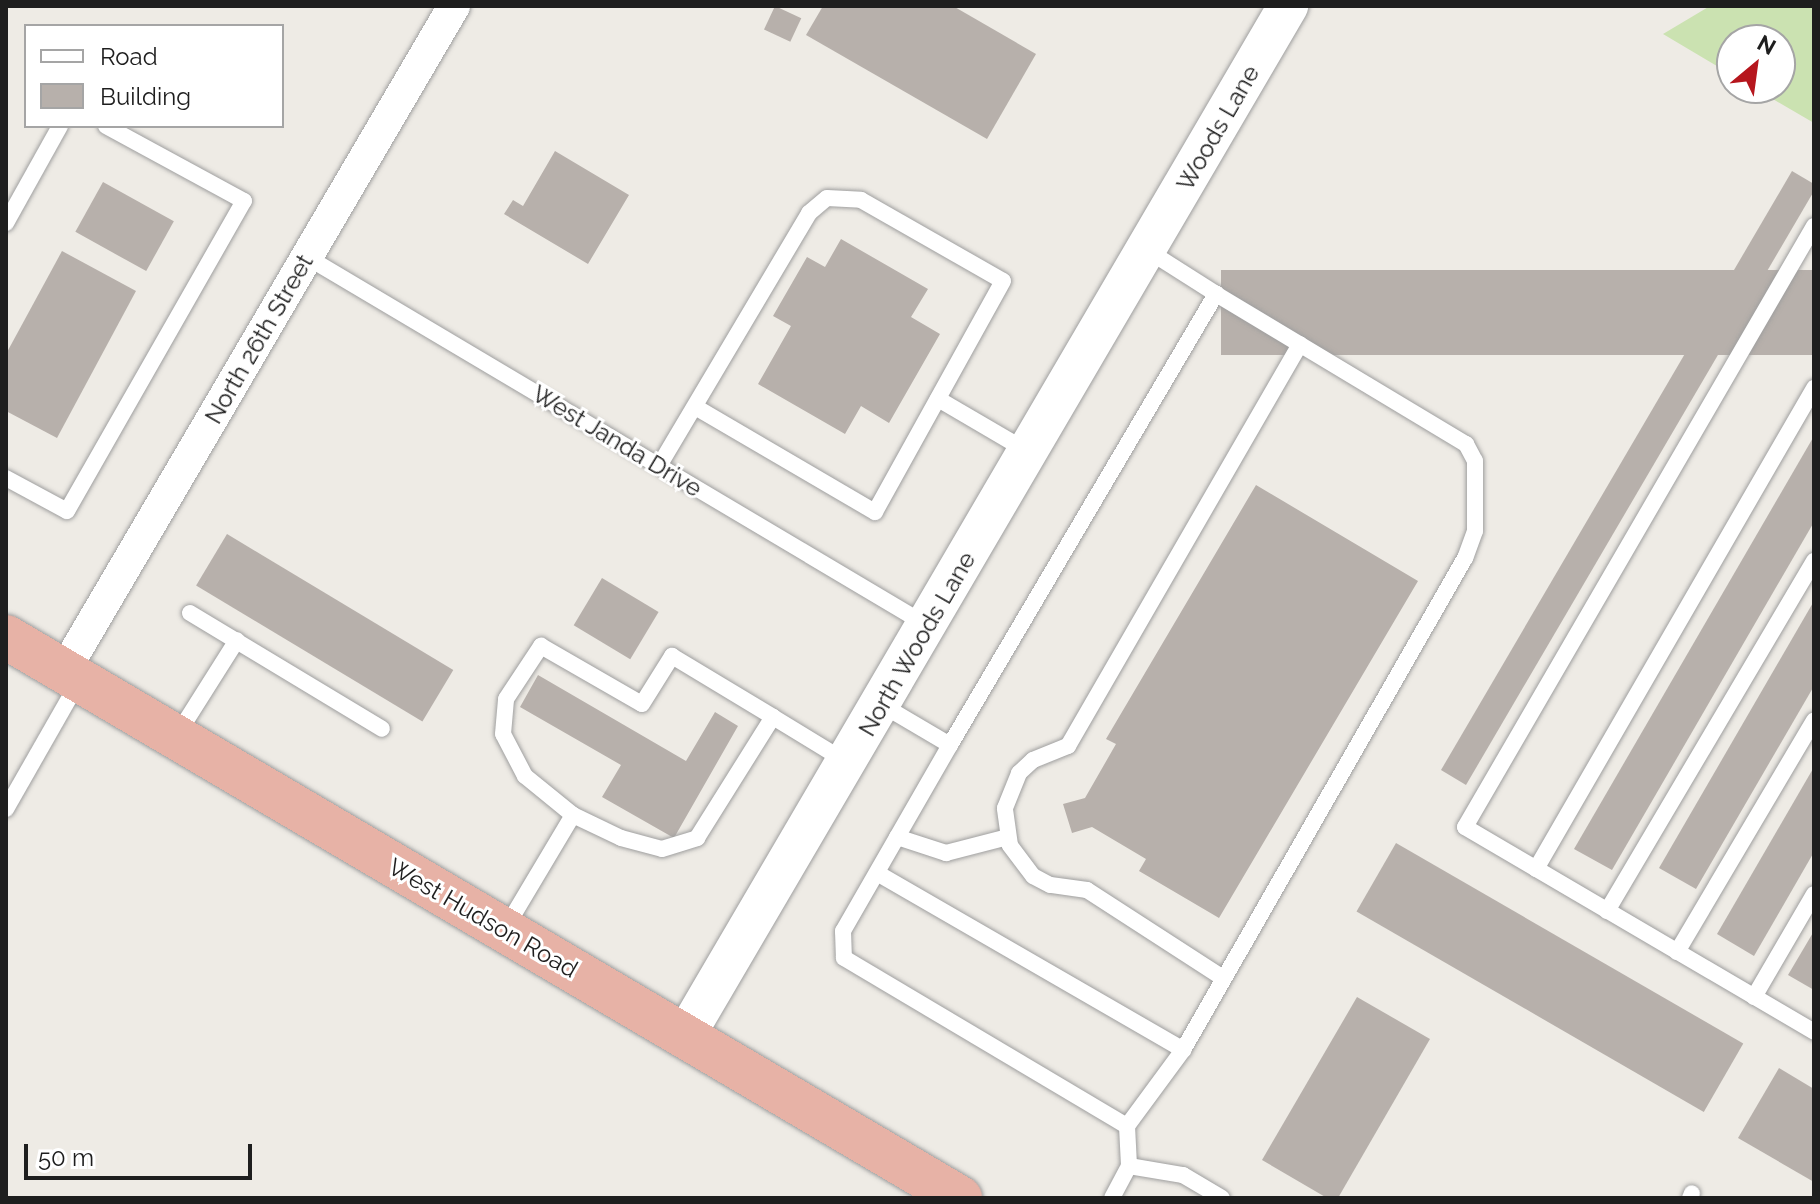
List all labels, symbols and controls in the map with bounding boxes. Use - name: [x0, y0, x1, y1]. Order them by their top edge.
- legend: [24, 24, 284, 128]
- north arrow: [1716, 24, 1796, 104]
- text: N: [1753, 29, 1780, 60]
- text: Road: [100, 42, 158, 71]
- street label: Woods Lane: [1171, 60, 1265, 196]
- text: Building: [100, 82, 191, 111]
- street label: North 26th Street: [199, 249, 319, 429]
- street label: West Janda Drive: [527, 379, 707, 503]
- street label: North Woods Lane: [852, 546, 982, 742]
- street label: West Hudson Road: [383, 852, 583, 984]
- scale bar: [28, 1128, 256, 1178]
- text: 50 m: [38, 1143, 94, 1172]

